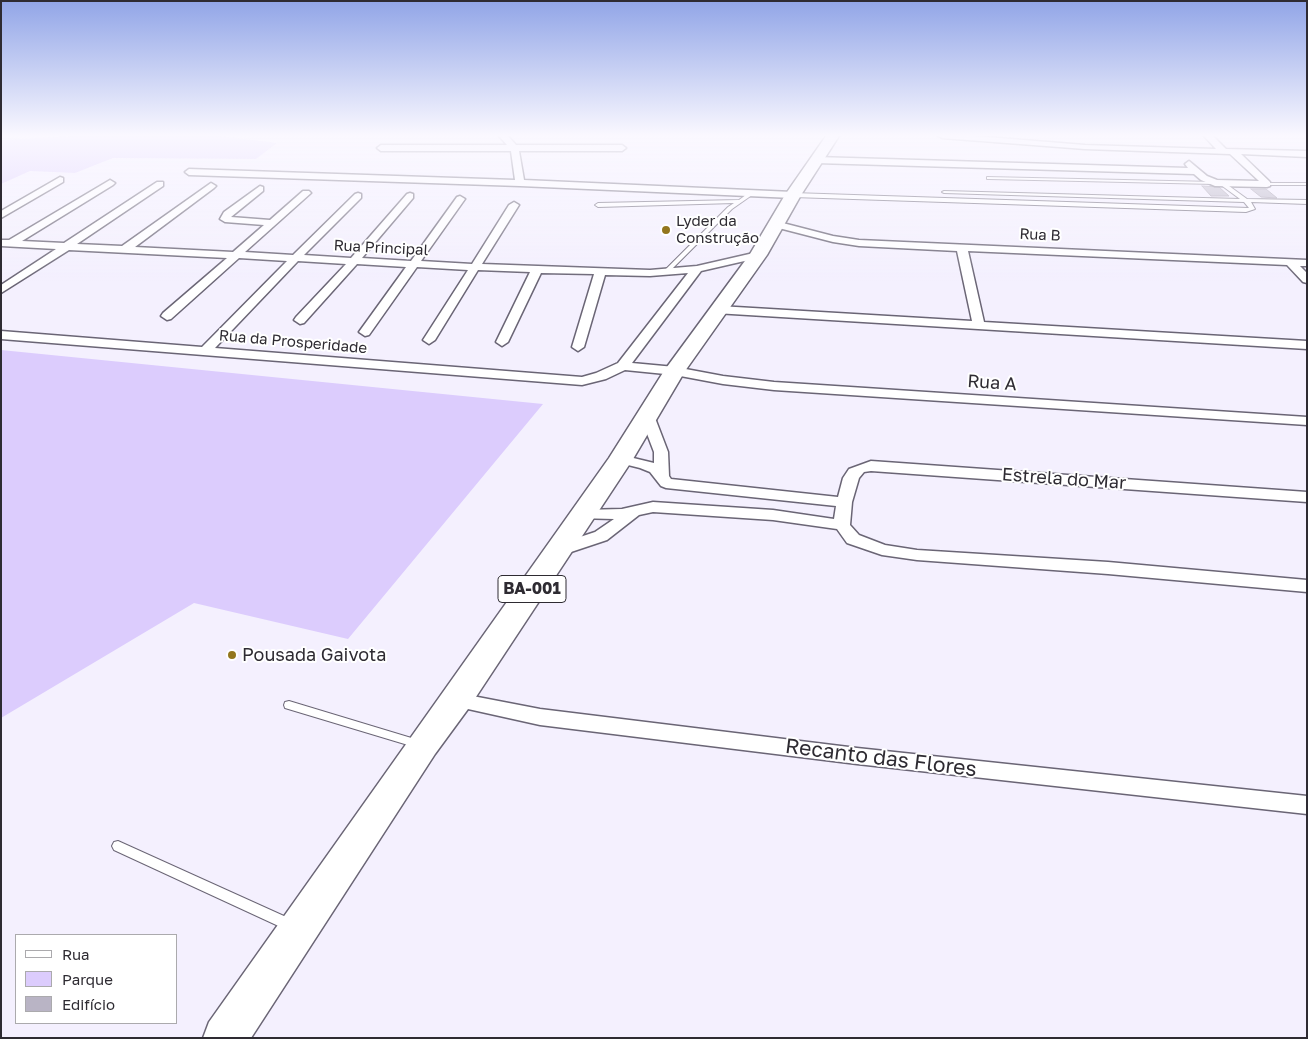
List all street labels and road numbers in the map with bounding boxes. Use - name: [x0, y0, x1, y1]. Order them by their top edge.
- street label: Rua B: [1019, 225, 1061, 245]
- street label: Rua Principal: [333, 237, 429, 259]
- street label: Rua da Prosperidade: [218, 327, 368, 357]
- street label: Rua A: [967, 370, 1017, 396]
- street label: Estrela do Mar: [1001, 464, 1127, 494]
- road number: BA-001: [498, 576, 566, 602]
- street label: Recanto das Flores: [784, 734, 978, 782]

